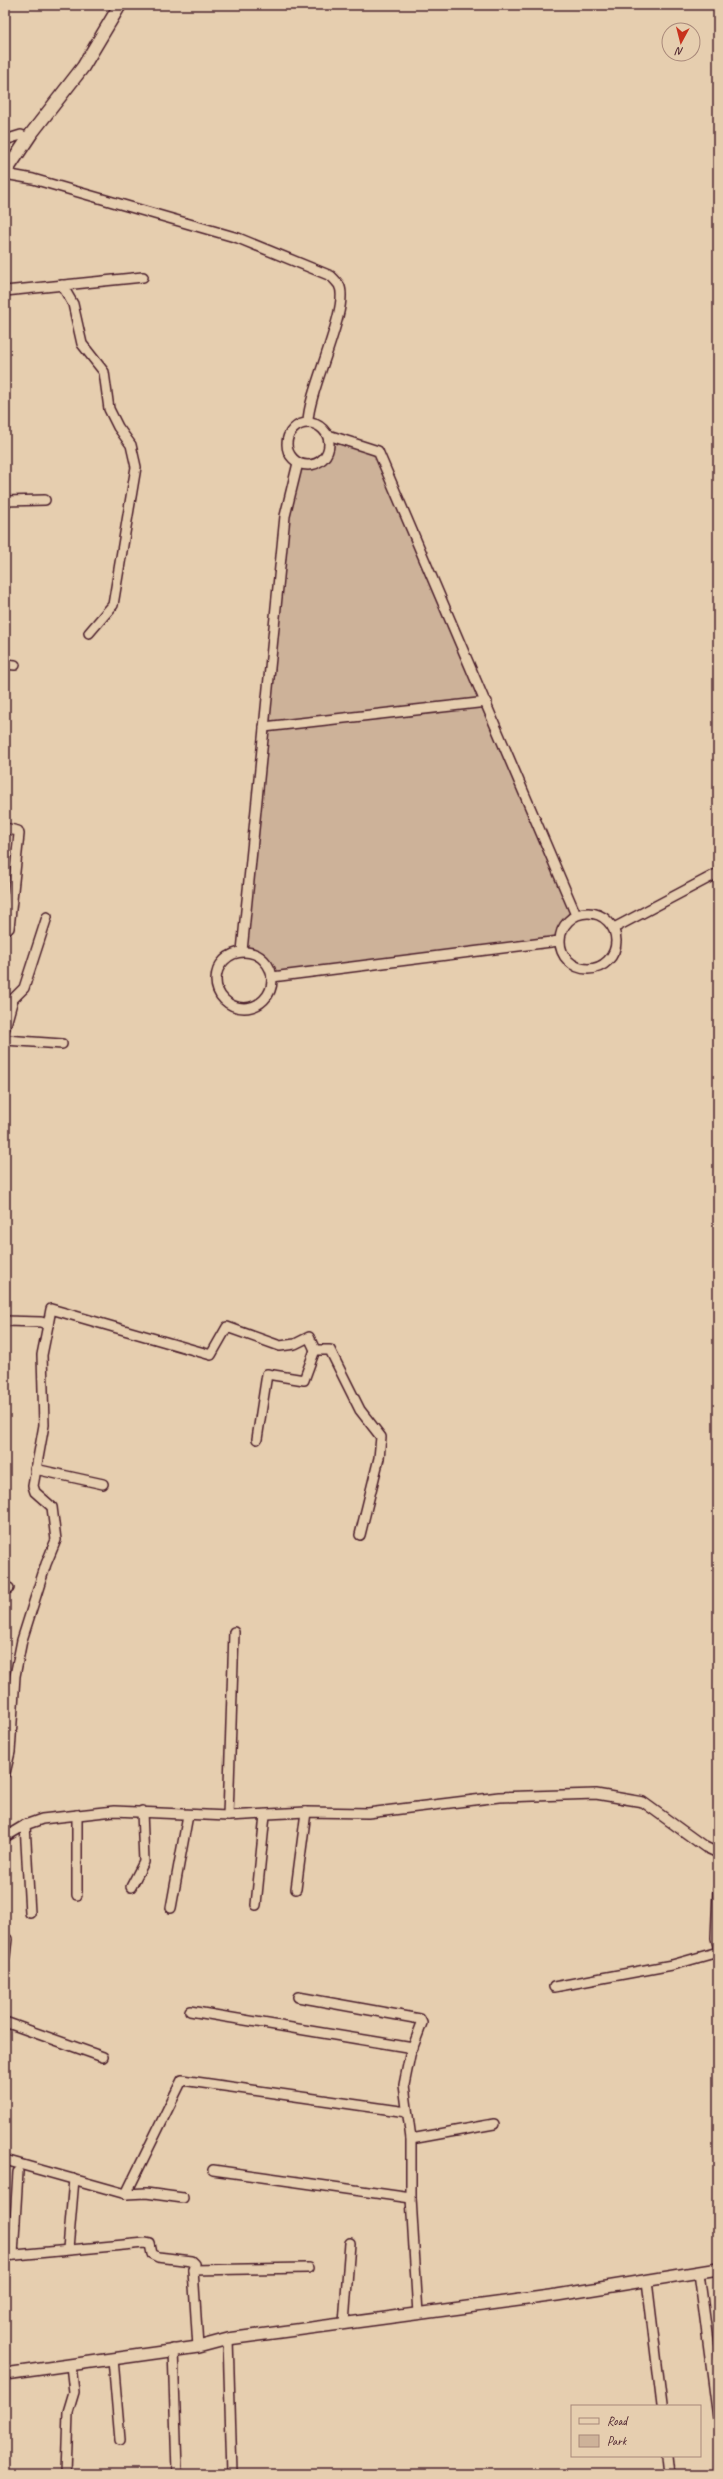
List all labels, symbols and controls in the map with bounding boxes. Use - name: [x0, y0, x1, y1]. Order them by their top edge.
- north arrow: [661, 22, 701, 62]
- text: N: [673, 44, 684, 59]
- legend: [571, 2405, 701, 2457]
- text: Road: [607, 2413, 629, 2429]
- text: Park: [607, 2433, 628, 2449]

